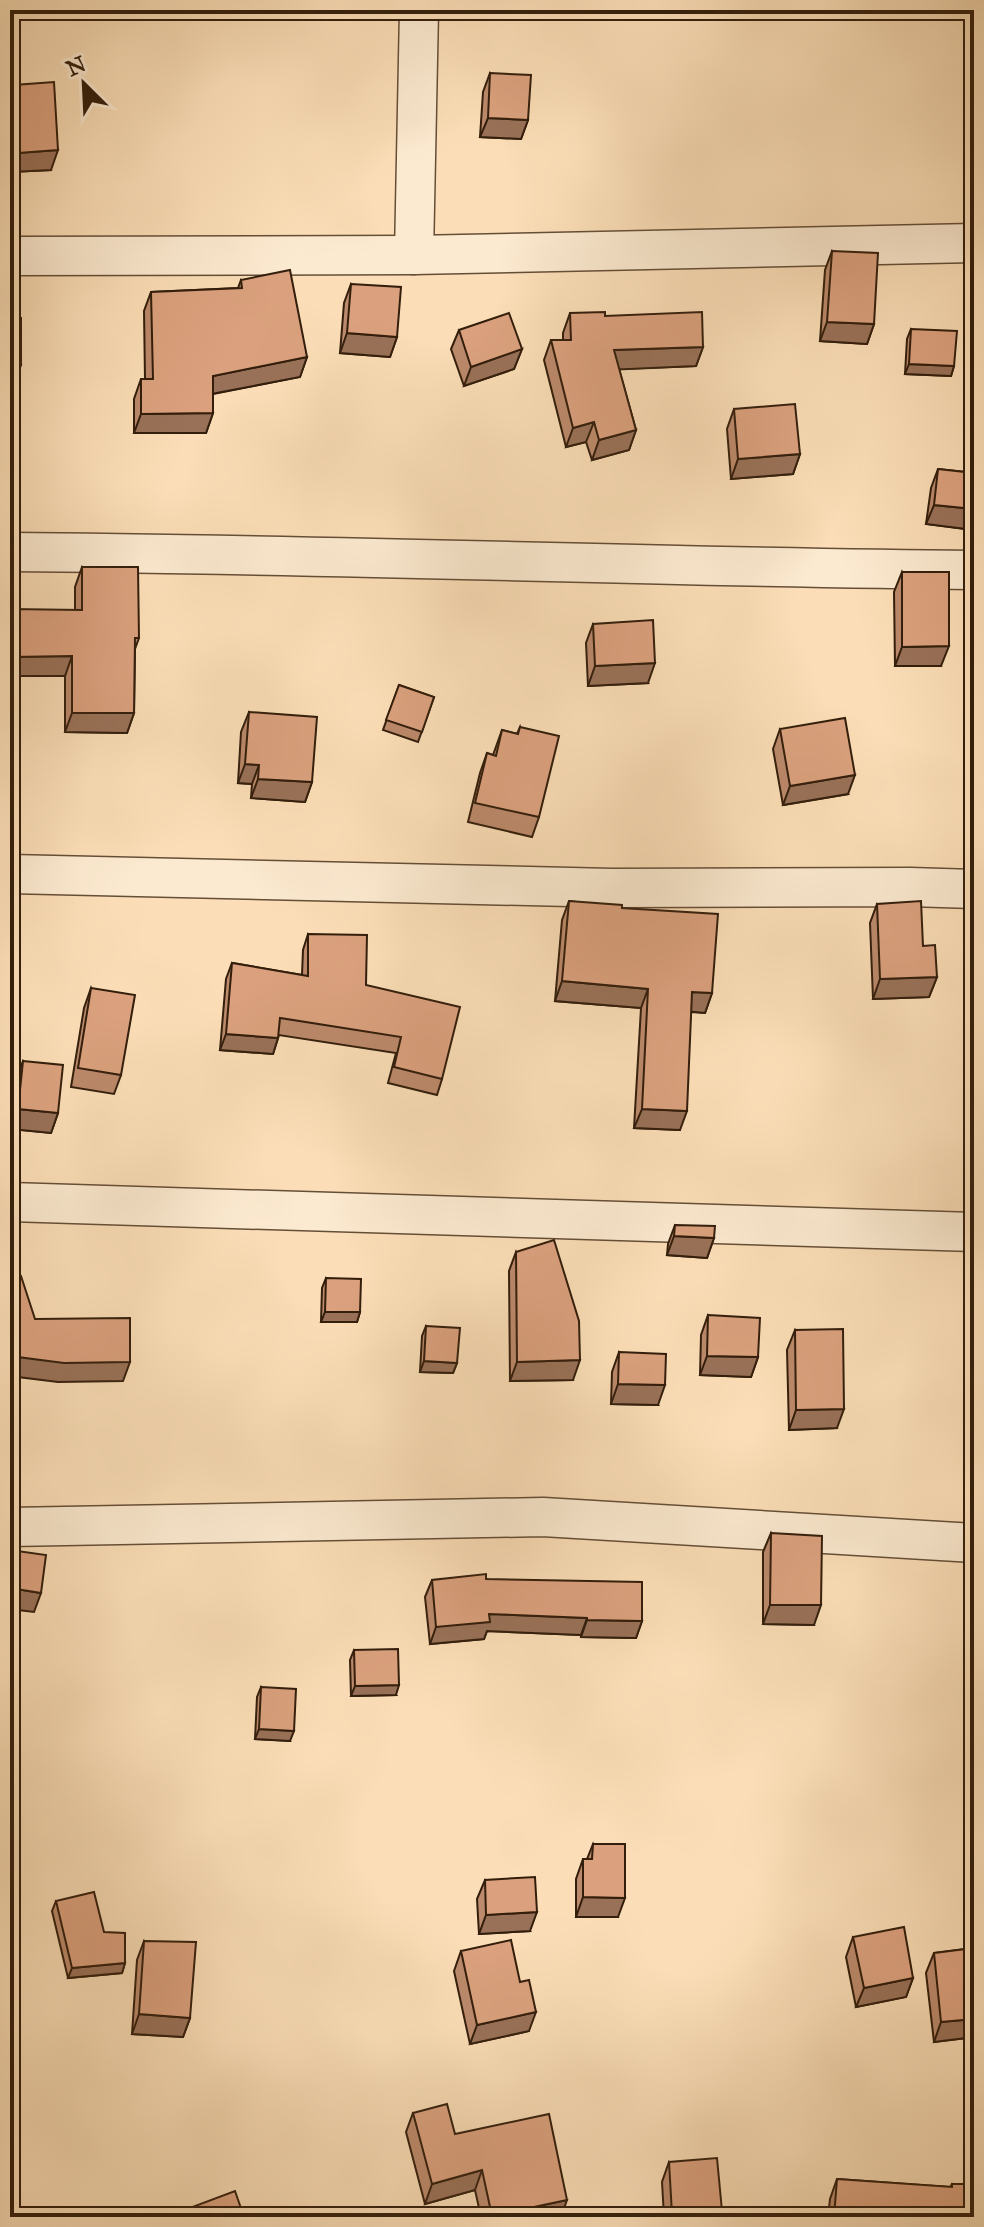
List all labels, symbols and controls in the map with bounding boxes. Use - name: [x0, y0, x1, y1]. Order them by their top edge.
- north arrow: [44, 44, 124, 124]
- text: N: [62, 50, 90, 82]

